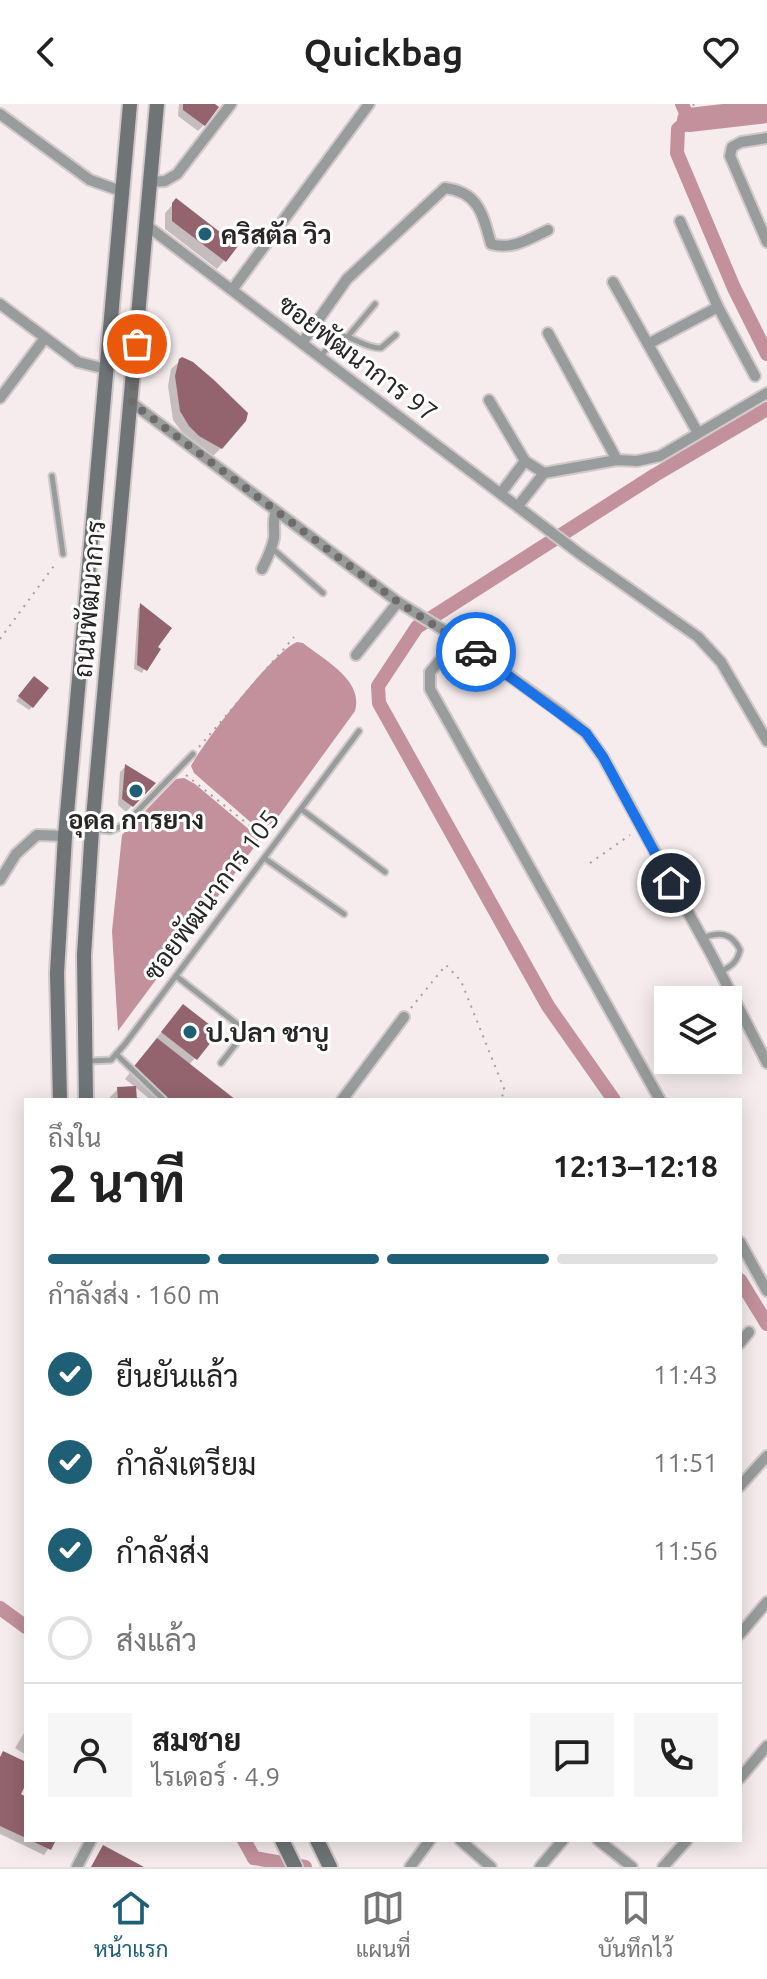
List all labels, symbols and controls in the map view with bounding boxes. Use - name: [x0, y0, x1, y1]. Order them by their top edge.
- icon: back: [24, 30, 68, 74]
- icon: heart: [699, 30, 743, 74]
- text: Quickbag: [304, 32, 463, 73]
- place label: คริสตัล วิว: [221, 220, 332, 249]
- marker: คริสตัล วิว: [196, 225, 214, 243]
- street label: ซอยพัฒนาการ 97: [273, 288, 444, 427]
- pin: [103, 310, 171, 378]
- icon: bag: [115, 322, 159, 366]
- street label: ถนนพัฒนาการ: [67, 519, 110, 679]
- courier: [436, 612, 516, 692]
- icon: car: [454, 630, 498, 674]
- marker: อุดล การยาง: [127, 782, 145, 800]
- street label: ซอยพัฒนาการ 105: [137, 804, 284, 986]
- place label: อุดล การยาง: [68, 805, 204, 838]
- pin: [637, 849, 705, 917]
- icon: home: [649, 861, 693, 905]
- map controls: [654, 986, 742, 1074]
- button: layers: [654, 986, 742, 1074]
- place label: ป.ปลา ชาบู: [206, 1018, 329, 1051]
- marker: ป.ปลา ชาบู: [181, 1023, 199, 1041]
- text: ถึงใน: [48, 1123, 101, 1152]
- text: 12:13–12:18: [553, 1149, 718, 1183]
- text: 2 นาที: [48, 1154, 185, 1212]
- text: กำลังส่ง · 160 m: [48, 1280, 220, 1309]
- icon: check: [48, 1352, 92, 1396]
- text: ยืนยันแล้ว: [116, 1359, 239, 1393]
- text: 11:43: [653, 1360, 718, 1389]
- icon: check: [48, 1440, 92, 1484]
- text: กำลังเตรียม: [116, 1447, 256, 1481]
- text: 11:51: [653, 1448, 718, 1477]
- icon: check: [48, 1528, 92, 1572]
- text: กำลังส่ง: [116, 1535, 210, 1569]
- text: 11:56: [653, 1536, 718, 1565]
- text: ส่งแล้ว: [116, 1623, 197, 1657]
- button: person: [48, 1713, 132, 1797]
- button: chat: [530, 1713, 614, 1797]
- button: phone: [634, 1713, 718, 1797]
- text: สมชาย: [152, 1723, 241, 1757]
- text: ไรเดอร์ · 4.9: [152, 1762, 280, 1791]
- tab: หน้าแรก: [94, 1886, 168, 1962]
- tab: แผนที่: [356, 1886, 411, 1962]
- tab: บันทึกไว้: [598, 1886, 673, 1962]

